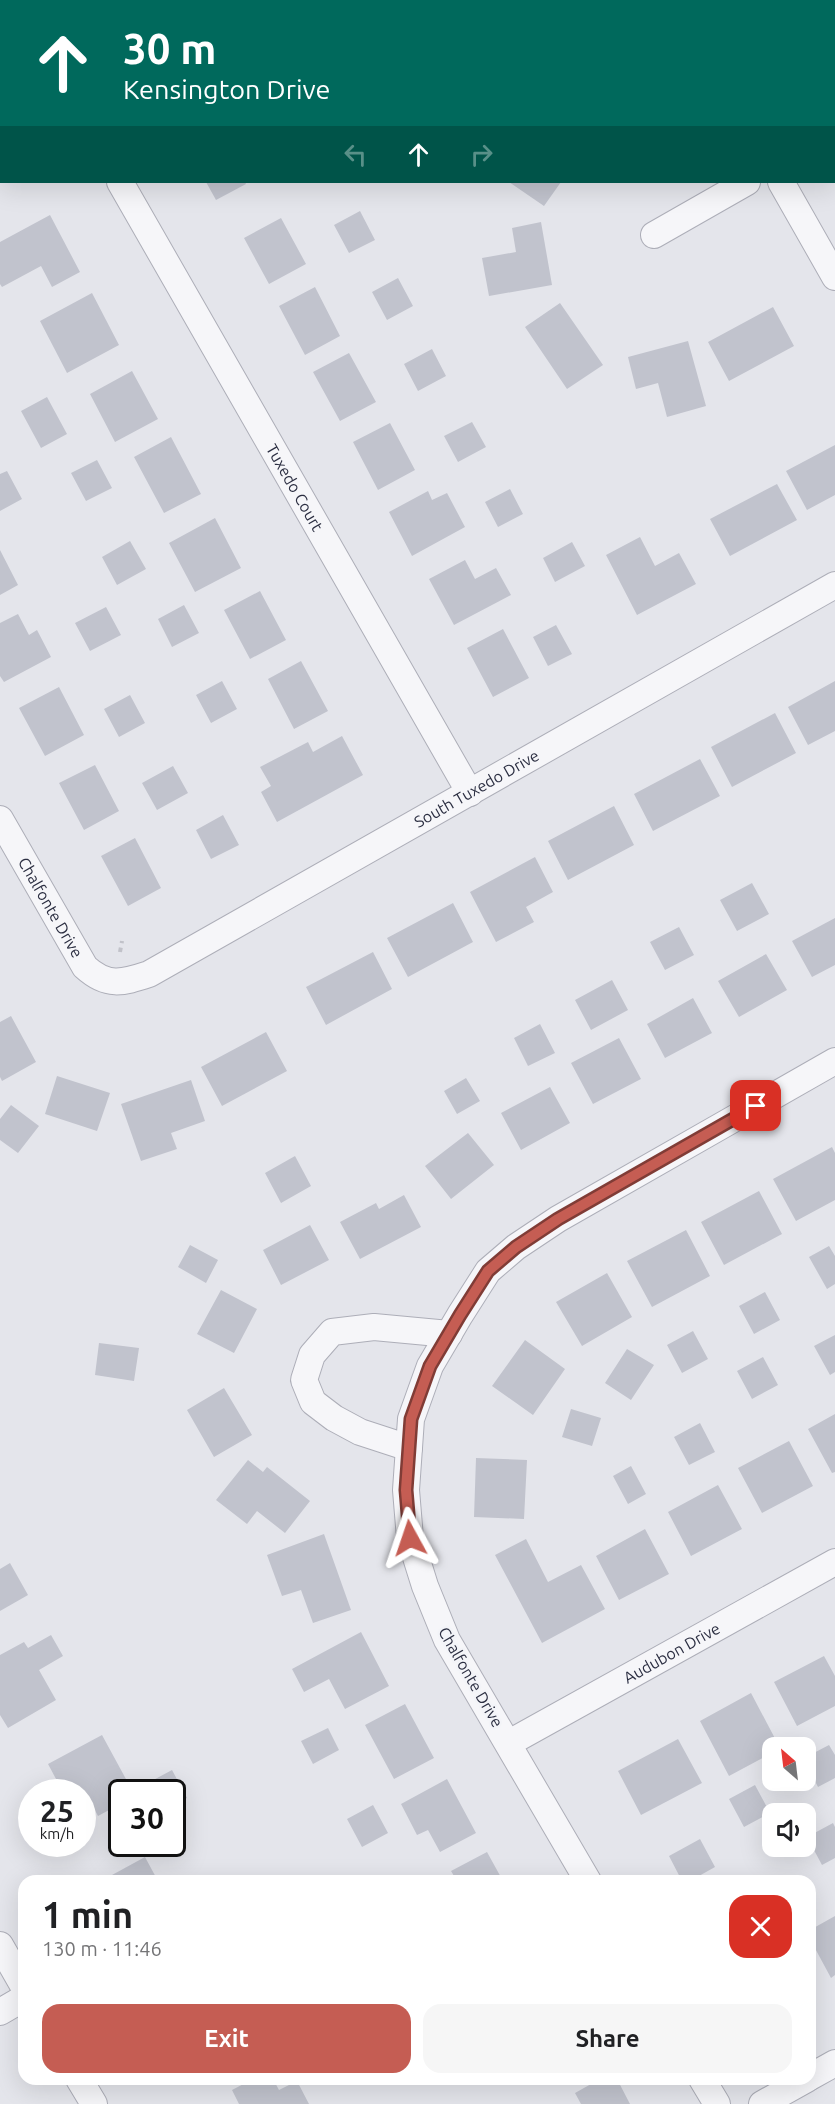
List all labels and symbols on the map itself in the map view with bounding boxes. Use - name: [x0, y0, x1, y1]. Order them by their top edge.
- street label: Tuxedo Court: [263, 441, 327, 535]
- street label: South Tuxedo Drive: [411, 746, 542, 831]
- street label: Chalfonte Drive: [15, 854, 87, 961]
- pin: [730, 1080, 781, 1131]
- position arrow: [378, 1506, 442, 1570]
- street label: Audubon Drive: [620, 1619, 723, 1687]
- street label: Chalfonte Drive: [435, 1624, 507, 1730]
- north arrow: [762, 1737, 816, 1791]
- speed limit sign: 30: [108, 1779, 186, 1857]

